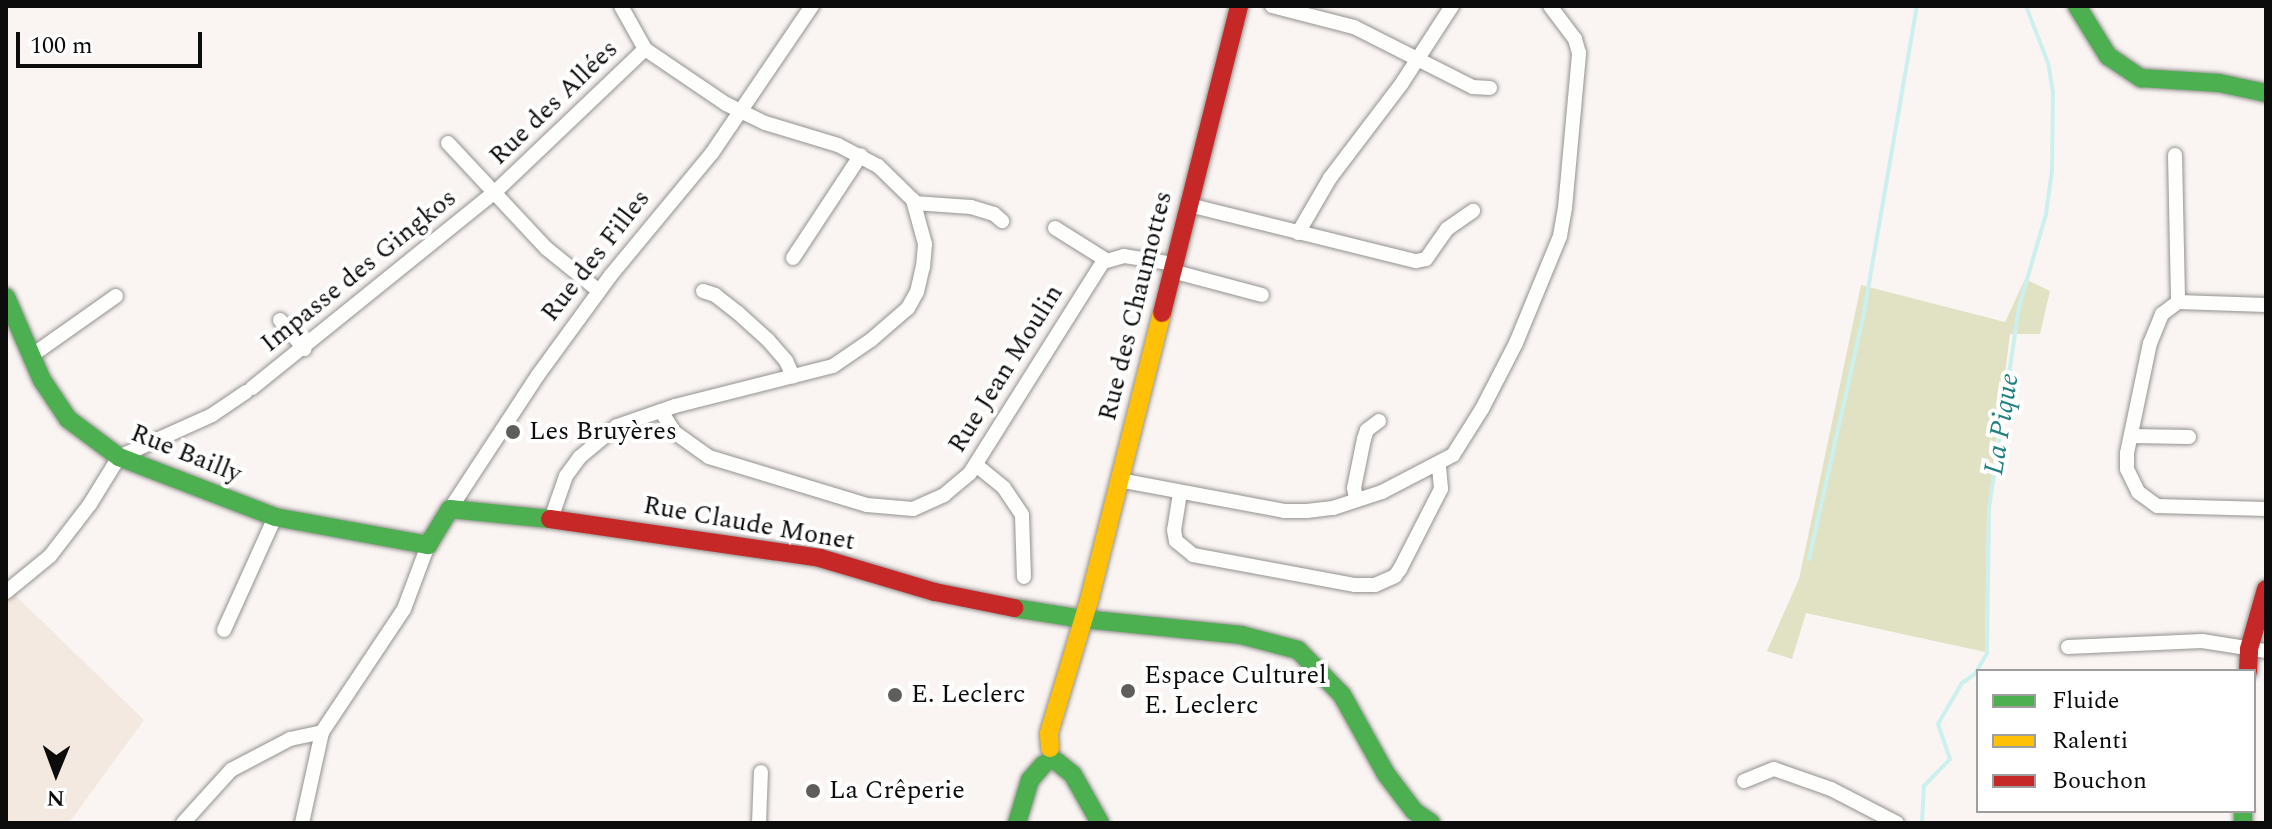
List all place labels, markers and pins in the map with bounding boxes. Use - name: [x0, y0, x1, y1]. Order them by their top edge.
- place label: Les Bruyères: [529, 416, 677, 448]
- marker: Les Bruyères: [504, 423, 522, 441]
- place label: Espace Culturel E. Leclerc: [1144, 660, 1327, 722]
- place label: E. Leclerc: [911, 679, 1025, 711]
- marker: Espace Culturel E. Leclerc: [1119, 682, 1137, 700]
- marker: E. Leclerc: [886, 686, 904, 704]
- place label: La Crêperie: [829, 775, 965, 807]
- marker: La Crêperie: [804, 782, 822, 800]

